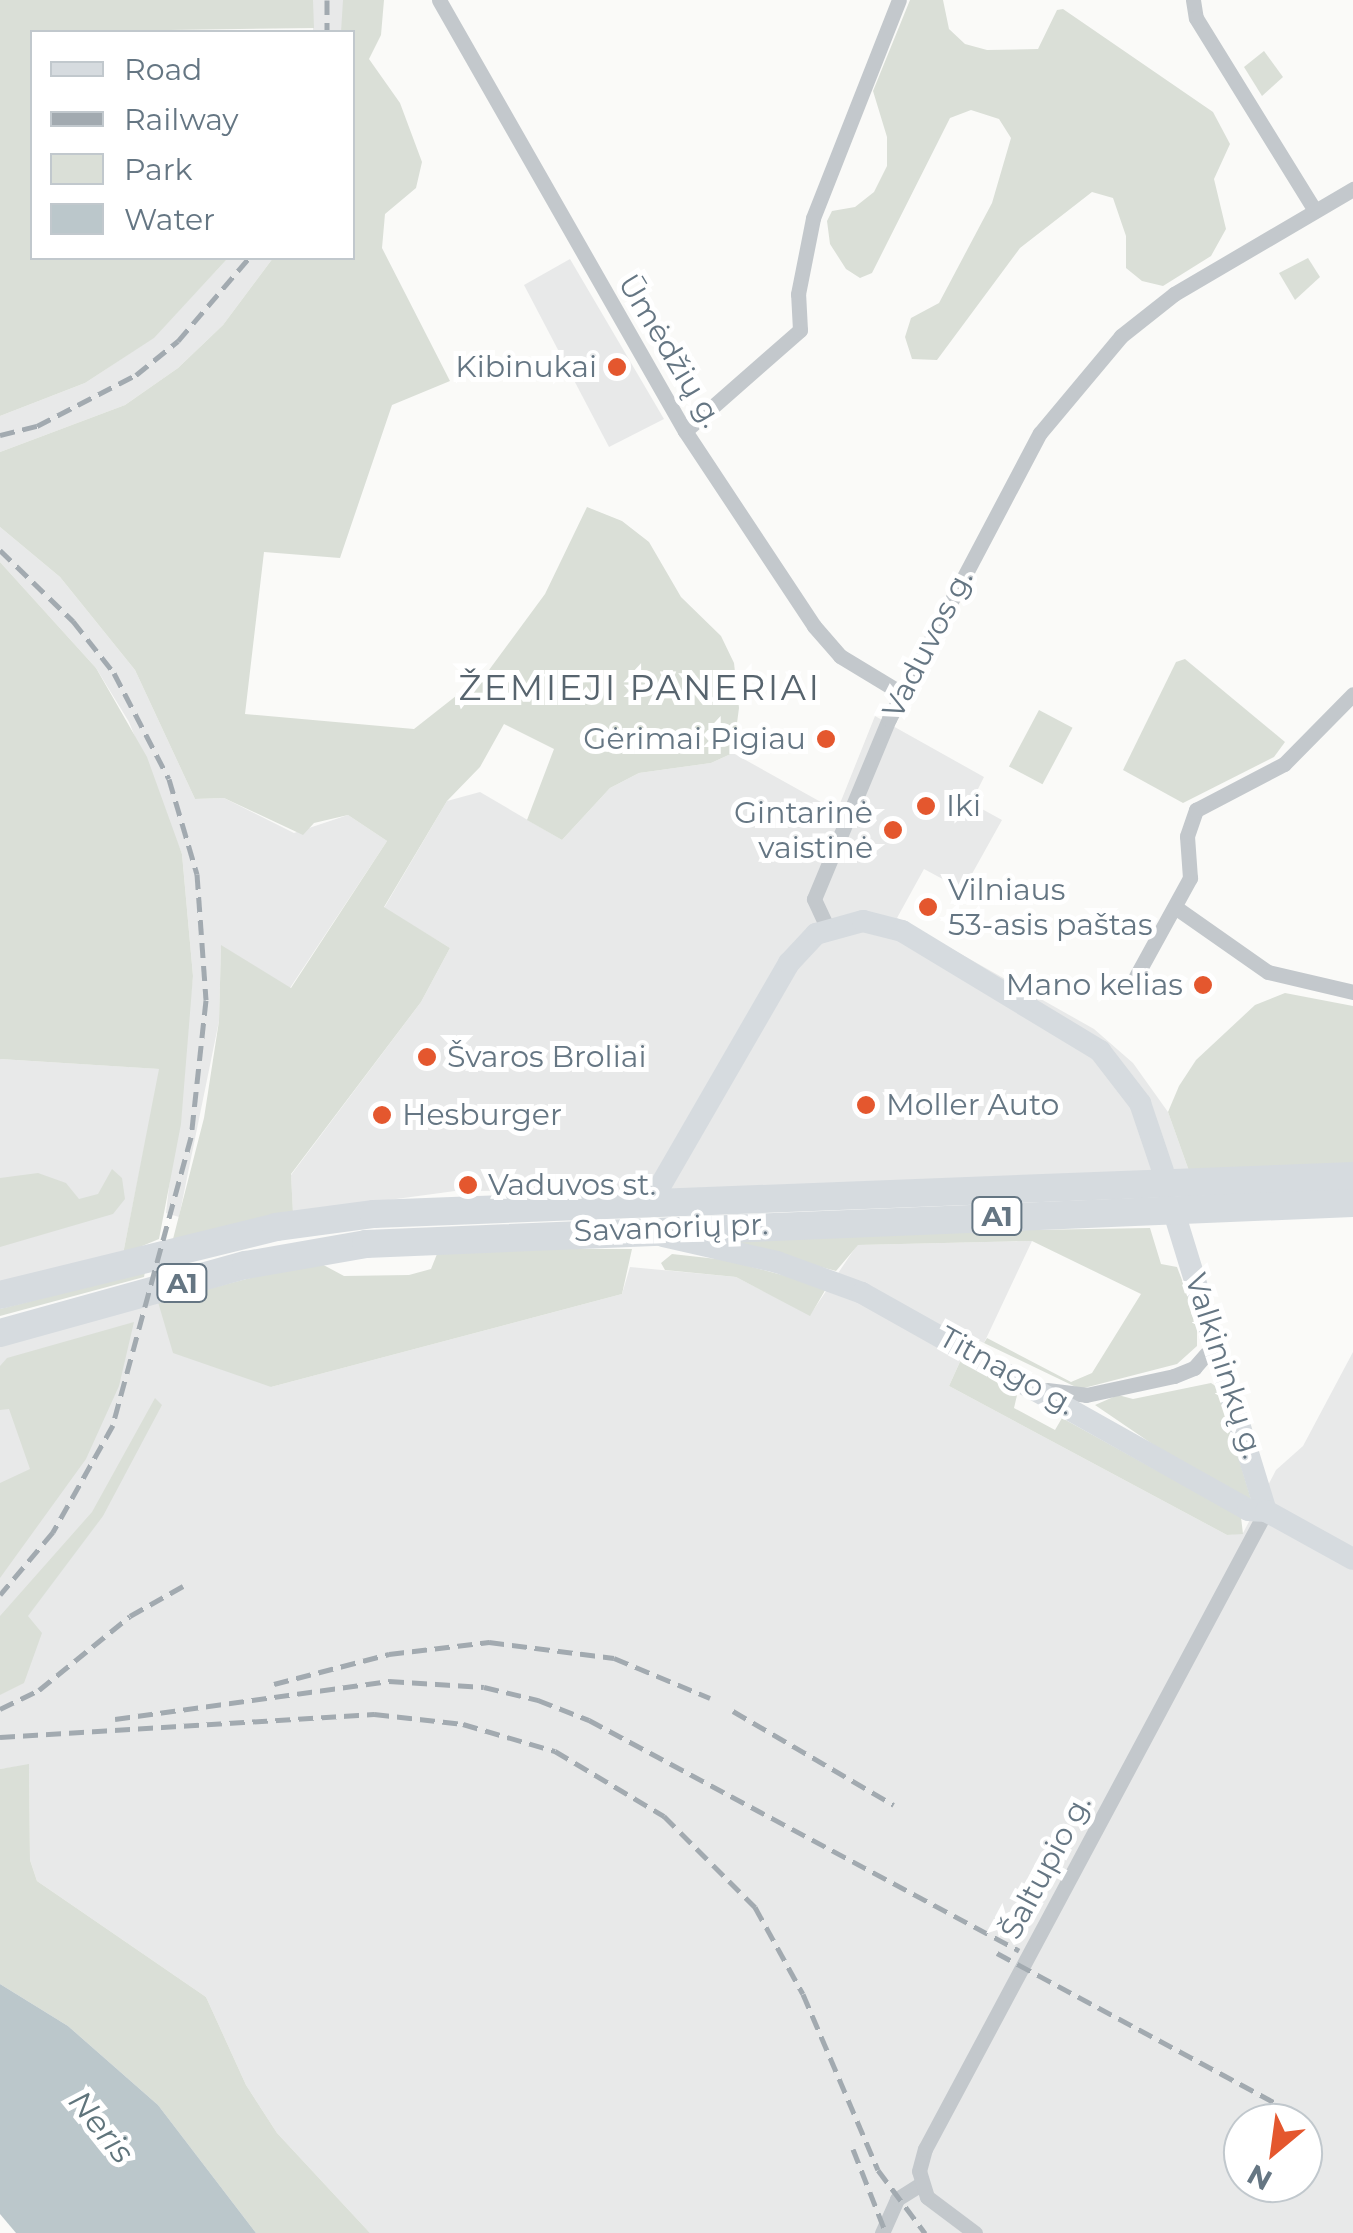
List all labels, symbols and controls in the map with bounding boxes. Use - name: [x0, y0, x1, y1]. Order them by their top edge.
- legend: [30, 30, 355, 260]
- text: Road: [124, 51, 202, 88]
- text: Railway: [124, 101, 239, 138]
- text: Park: [124, 151, 193, 188]
- text: Water: [124, 201, 215, 238]
- street label: Ūmėdžių g.: [610, 268, 730, 434]
- place label: Kibinukai: [455, 349, 597, 385]
- marker: Kibinukai: [606, 356, 628, 378]
- street label: Vaduvos g.: [875, 564, 981, 724]
- district label: ŽEMIEJI PANERIAI: [459, 667, 821, 709]
- place label: Gėrimai Pigiau: [583, 721, 806, 757]
- marker: Gėrimai Pigiau: [815, 728, 837, 750]
- place label: Iki: [946, 788, 981, 824]
- place label: Gintarinė vaistinė: [734, 795, 873, 866]
- marker: Iki: [915, 795, 937, 817]
- marker: Gintarinė vaistinė: [882, 819, 904, 841]
- place label: Vilniaus 53-asis paštas: [948, 872, 1153, 942]
- marker: Vilniaus 53-asis paštas: [917, 896, 939, 918]
- place label: Mano kelias: [1006, 967, 1183, 1003]
- marker: Mano kelias: [1192, 974, 1214, 996]
- place label: Švaros Broliai: [447, 1039, 646, 1075]
- marker: Švaros Broliai: [416, 1046, 438, 1068]
- place label: Moller Auto: [886, 1087, 1059, 1123]
- marker: Moller Auto: [855, 1094, 877, 1116]
- place label: Hesburger: [402, 1097, 562, 1133]
- marker: Hesburger: [371, 1104, 393, 1126]
- place label: Vaduvos st.: [488, 1167, 656, 1203]
- marker: Vaduvos st.: [457, 1174, 479, 1196]
- road number: A1: [970, 1193, 1024, 1239]
- street label: Savanorių pr.: [573, 1207, 769, 1249]
- road number: A1: [154, 1260, 210, 1306]
- street label: Valkininkų g.: [1177, 1269, 1271, 1463]
- street label: Titnago g.: [933, 1319, 1081, 1423]
- street label: Šaltupio g.: [993, 1789, 1099, 1945]
- water label: Neris: [60, 2083, 142, 2171]
- north arrow: [1223, 2103, 1323, 2203]
- text: N: [1241, 2157, 1278, 2198]

